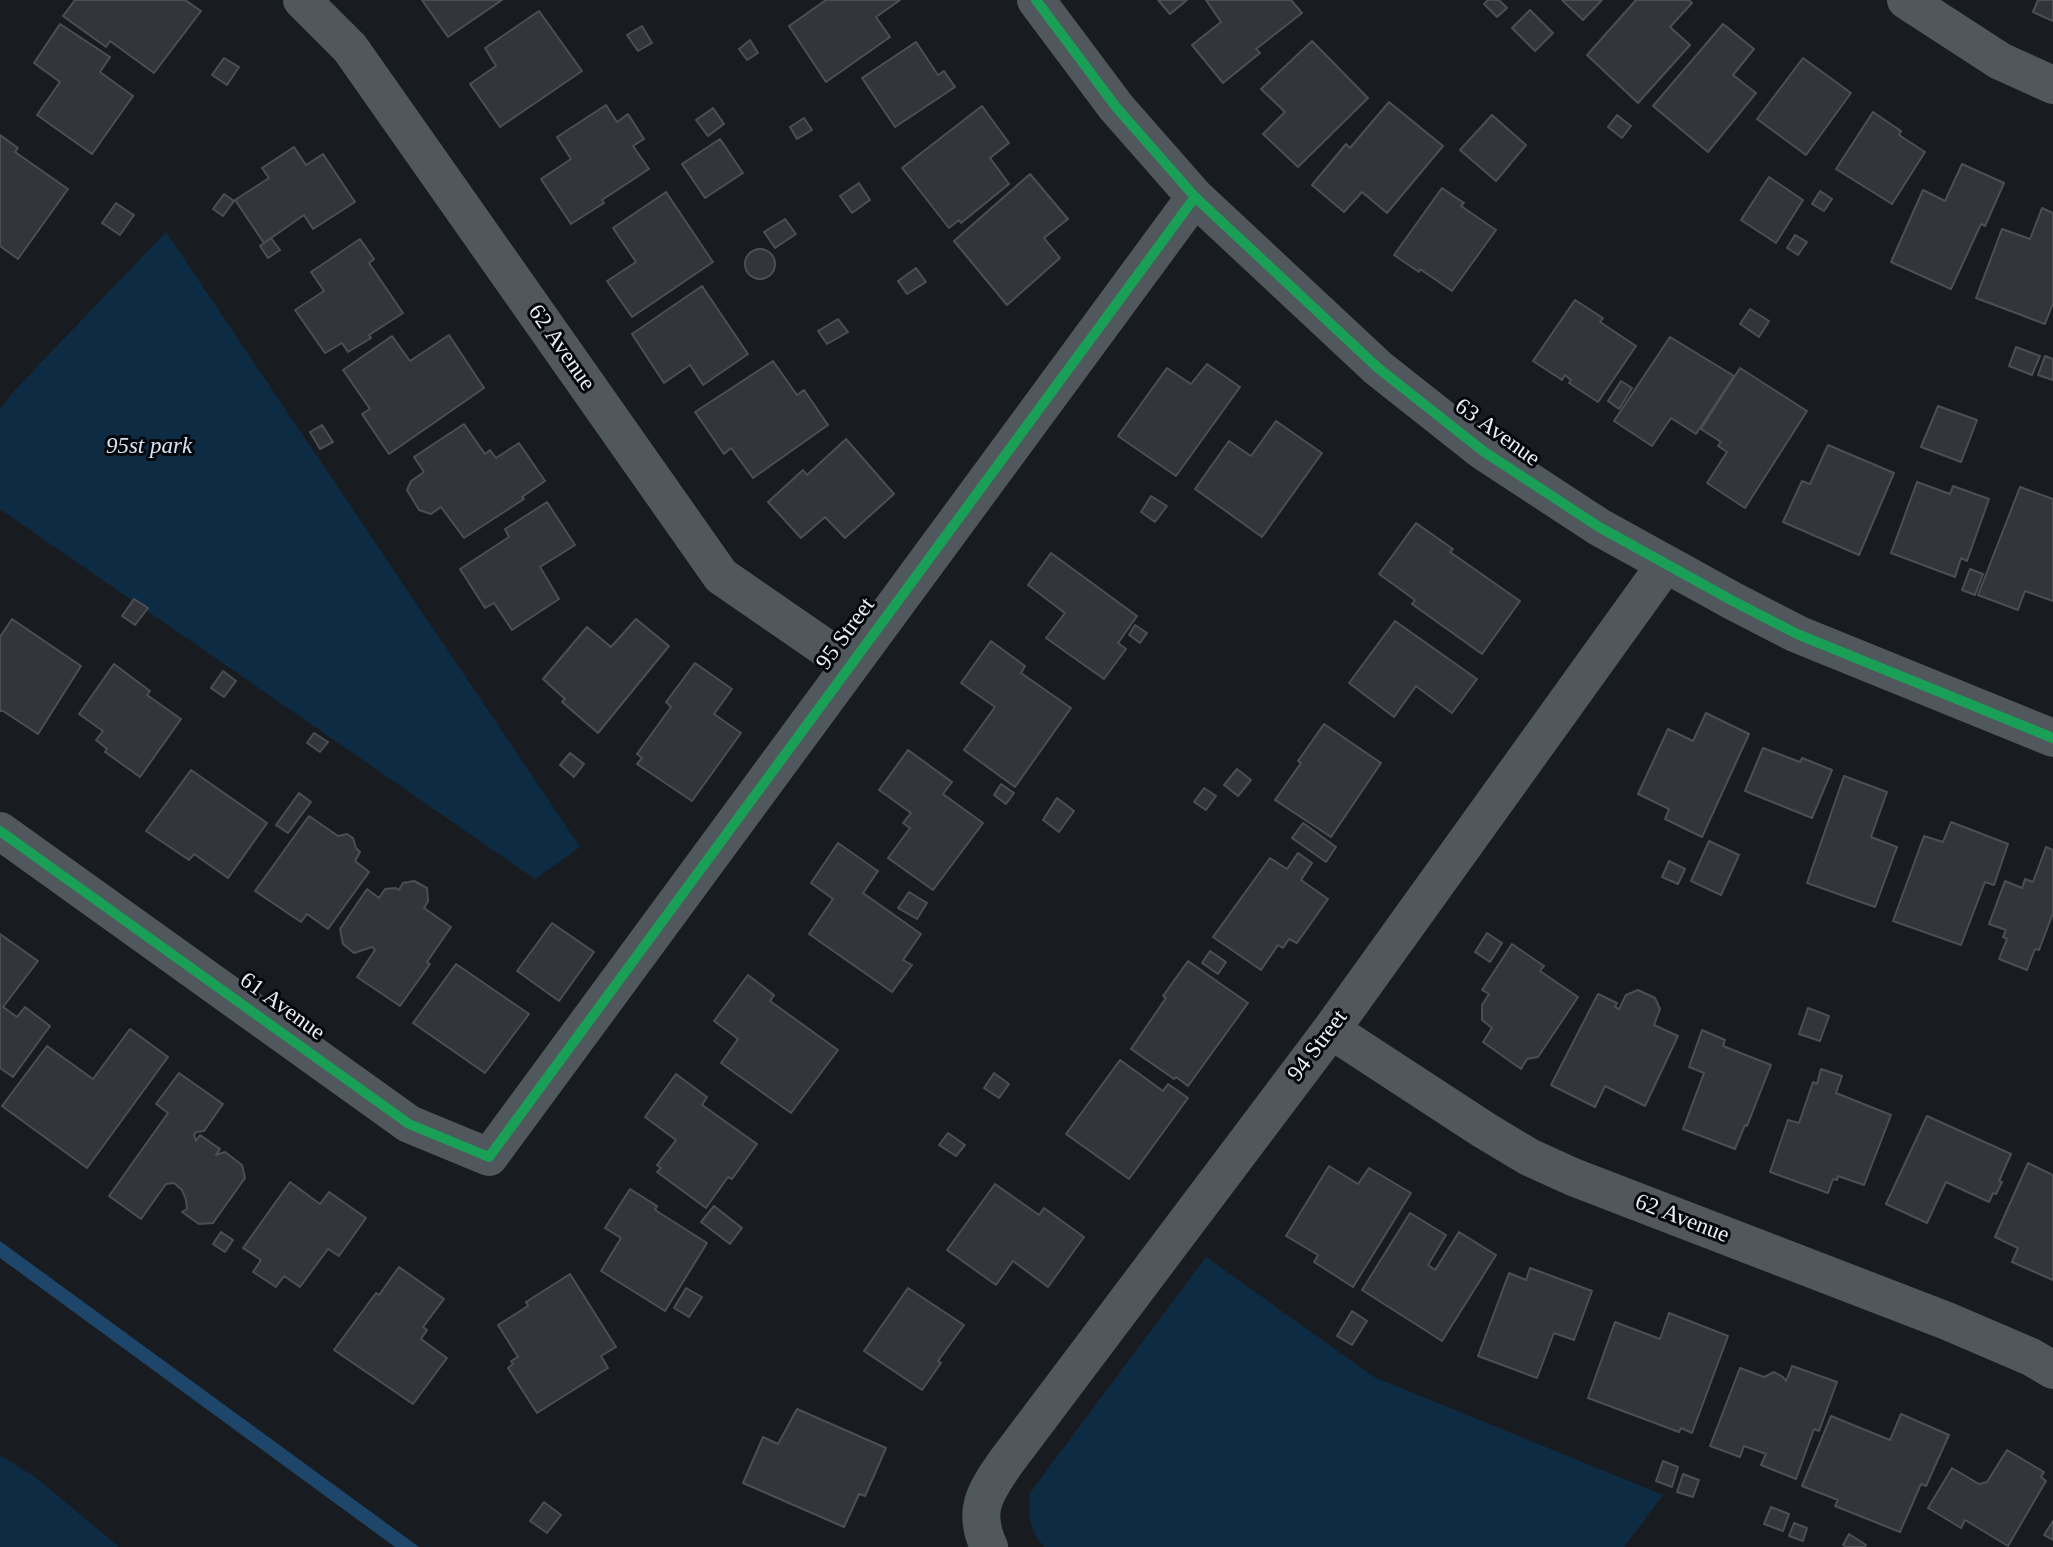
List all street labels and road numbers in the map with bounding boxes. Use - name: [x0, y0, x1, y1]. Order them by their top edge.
- street label: 62 Avenue: [521, 300, 601, 396]
- street label: 63 Avenue: [1449, 393, 1545, 473]
- street label: 95 Street: [811, 593, 881, 675]
- street label: 61 Avenue: [234, 967, 330, 1047]
- street label: 94 Street: [1282, 1005, 1354, 1087]
- street label: 62 Avenue: [1631, 1188, 1733, 1250]

